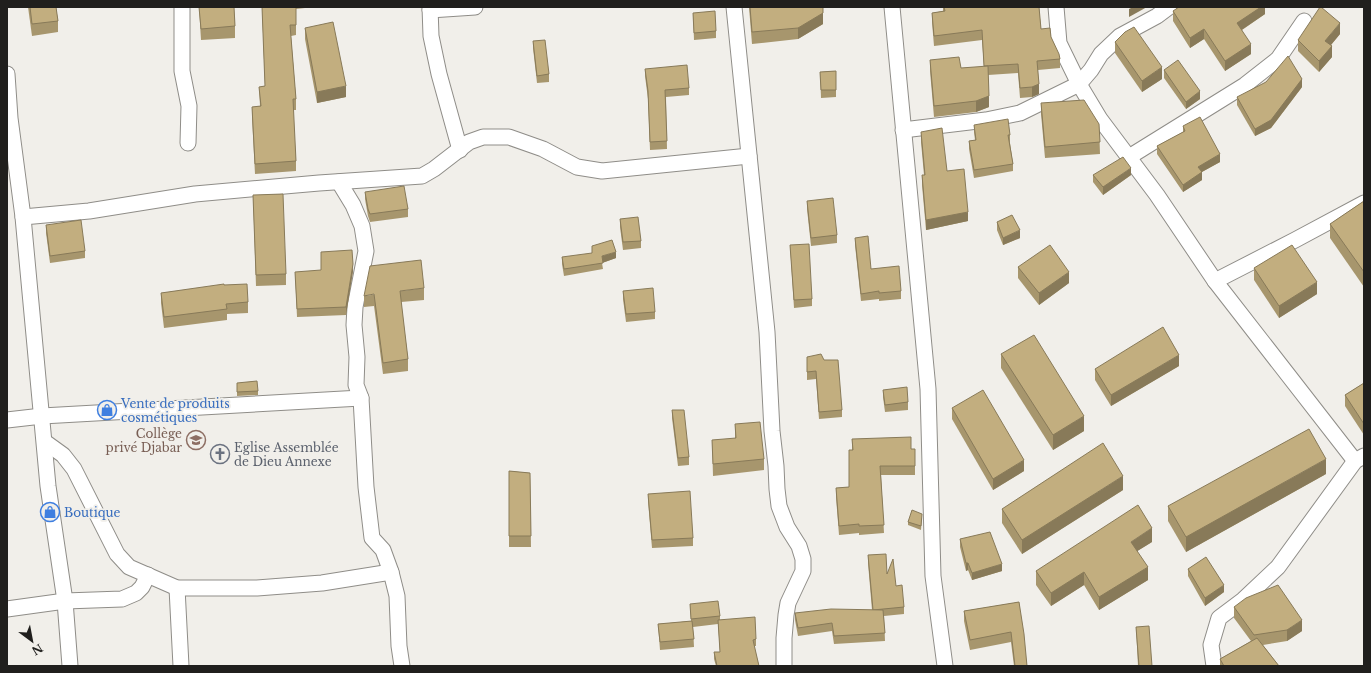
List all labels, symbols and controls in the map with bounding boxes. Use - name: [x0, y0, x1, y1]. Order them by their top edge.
- place label: Vente de produits cosmétiques: [120, 396, 230, 425]
- shop icon: Vente de produits cosmétiques: [96, 399, 118, 421]
- place label: Collège privé Djabar: [106, 426, 182, 455]
- school or university icon: Collège privé Djabar: [185, 429, 207, 451]
- place label: Eglise Assemblée de Dieu Annexe: [234, 440, 339, 469]
- church icon: Eglise Assemblée de Dieu Annexe: [209, 443, 231, 465]
- shop icon: Boutique: [39, 501, 61, 523]
- place label: Boutique: [64, 505, 121, 520]
- north arrow: [12, 621, 52, 661]
- text: N: [29, 641, 45, 659]

